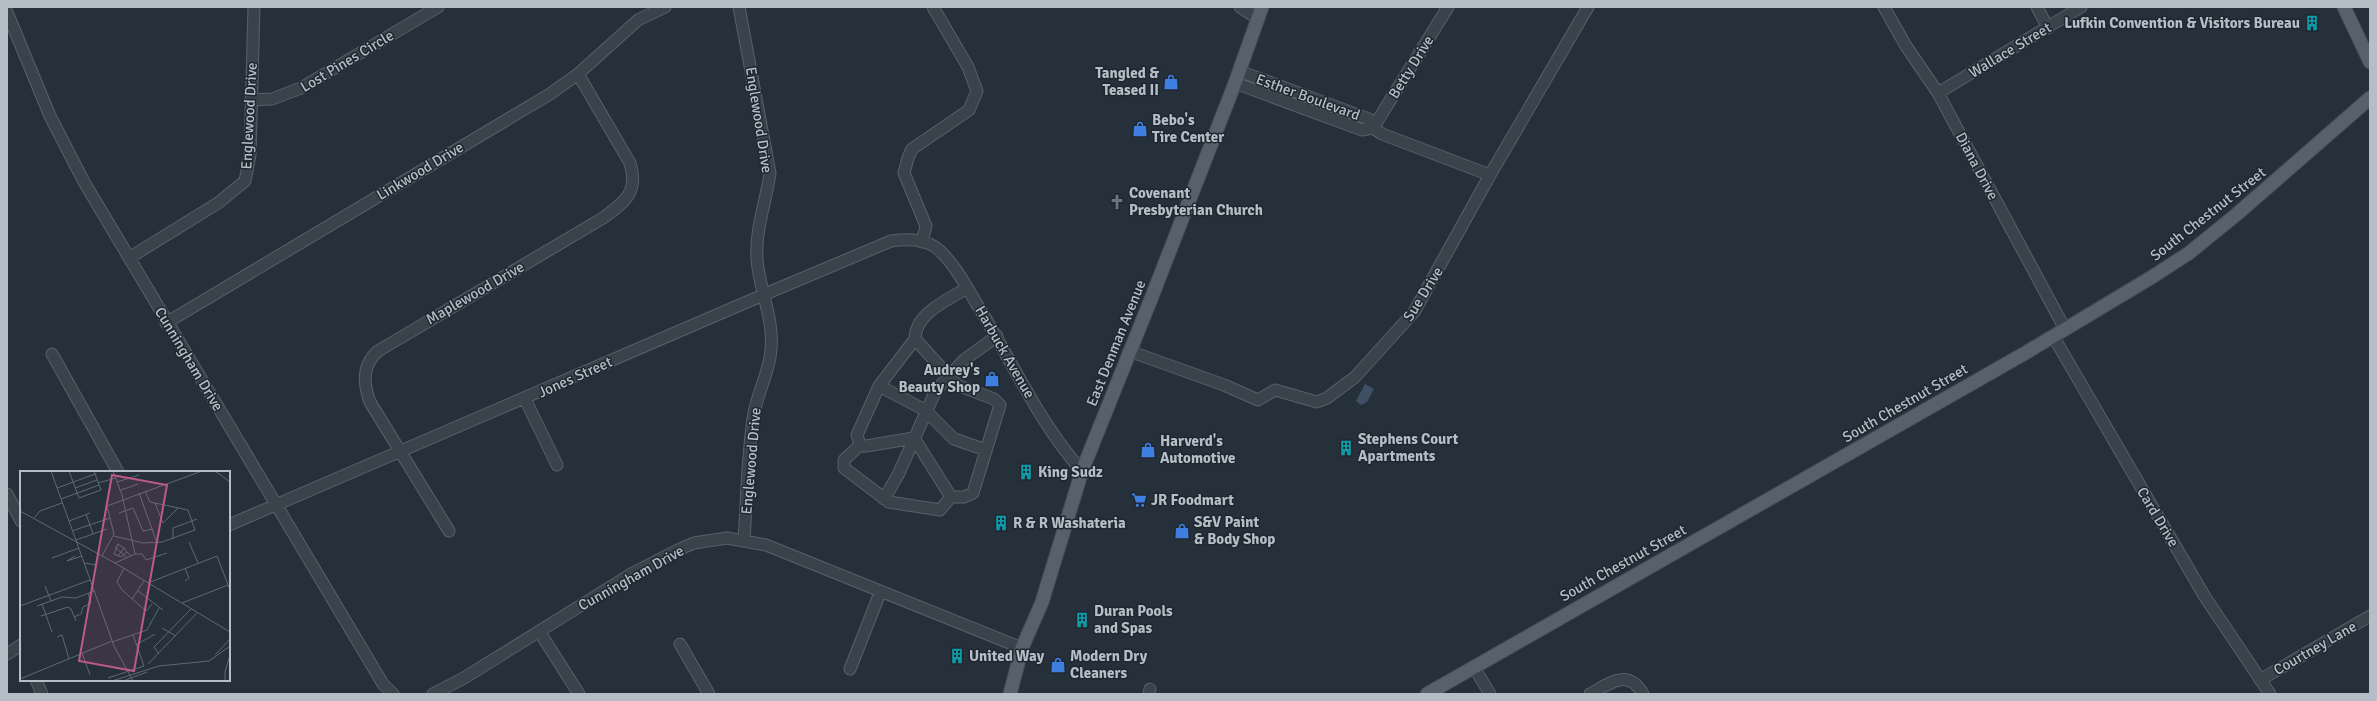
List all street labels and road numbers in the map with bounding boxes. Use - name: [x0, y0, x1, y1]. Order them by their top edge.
- street label: Wallace Street: [1966, 18, 2054, 82]
- street label: Lost Pines Circle: [297, 26, 397, 96]
- street label: Betty Drive: [1385, 32, 1437, 102]
- street label: Englewood Drive: [237, 62, 261, 170]
- street label: Englewood Drive: [742, 66, 776, 174]
- street label: Esther Boulevard: [1254, 70, 1362, 124]
- street label: Diana Drive: [1952, 129, 2002, 203]
- street label: Linkwood Drive: [373, 138, 467, 204]
- street label: South Chestnut Street: [2147, 163, 2269, 265]
- street label: Maplewood Drive: [423, 258, 527, 328]
- street label: Sue Drive: [1399, 263, 1447, 325]
- street label: East Denman Avenue: [1082, 277, 1150, 409]
- street label: Harbuck Avenue: [971, 302, 1039, 402]
- street label: Cunningham Drive: [151, 304, 227, 414]
- street label: Jones Street: [535, 353, 615, 401]
- street label: South Chestnut Street: [1839, 360, 1971, 446]
- street label: Englewood Drive: [737, 407, 765, 515]
- street label: Card Drive: [2133, 484, 2183, 550]
- street label: South Chestnut Street: [1557, 521, 1689, 605]
- street label: Cunningham Drive: [575, 541, 687, 615]
- street label: Courtney Lane: [2270, 617, 2360, 679]

